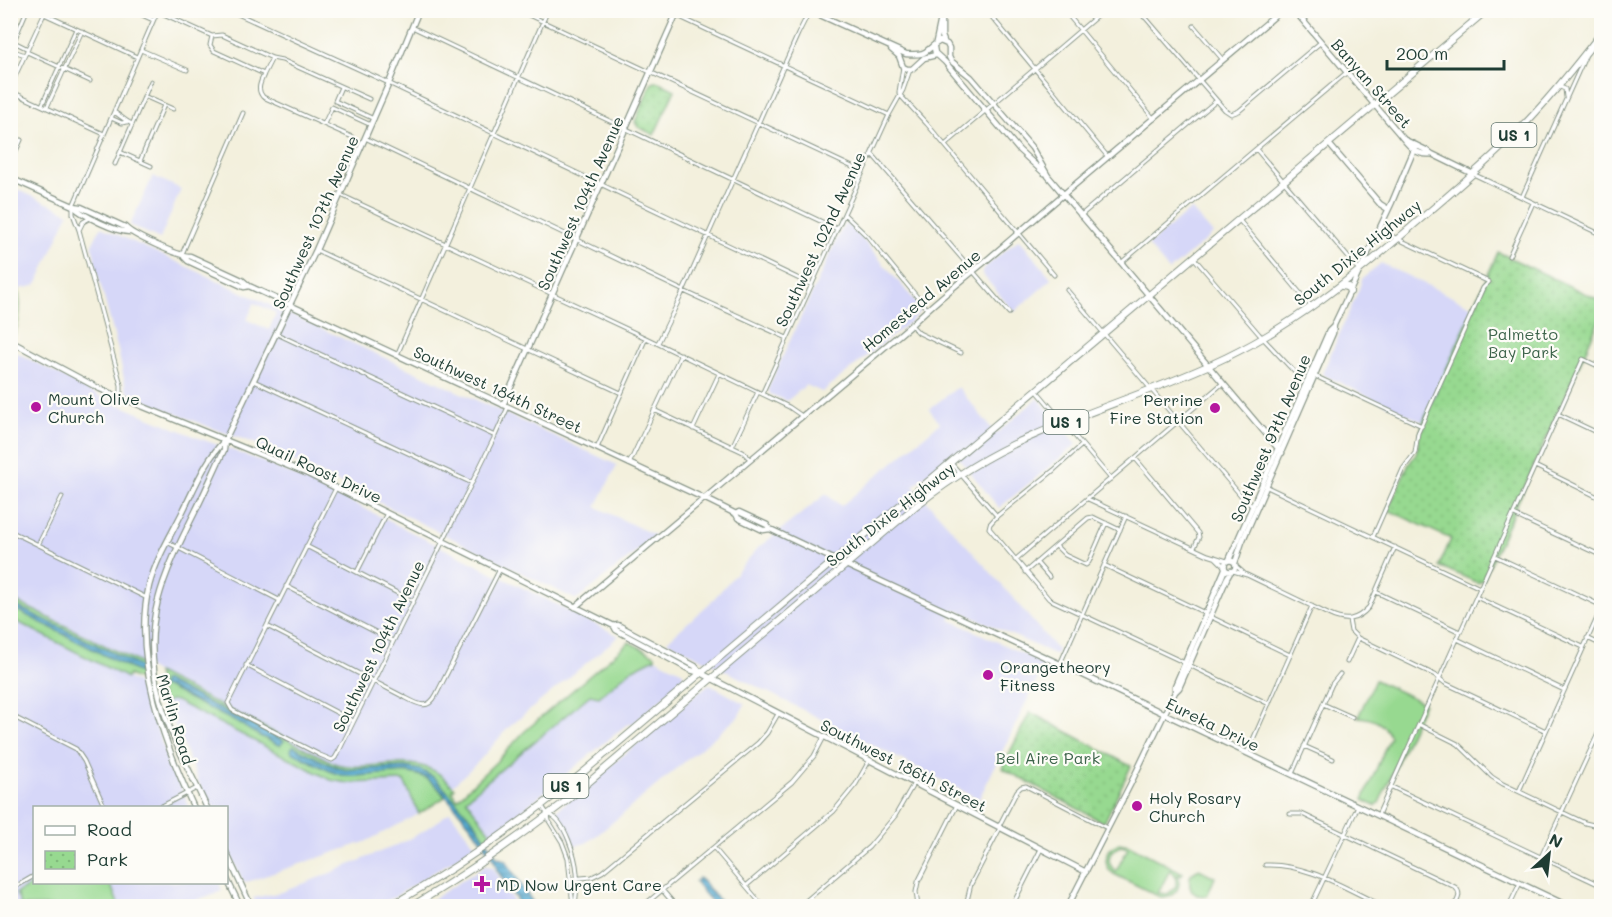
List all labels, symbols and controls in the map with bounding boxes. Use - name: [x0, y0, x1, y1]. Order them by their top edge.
- scale bar: [1387, 33, 1504, 71]
- street label: Banyan Street: [1327, 34, 1417, 132]
- text: 200 m: [1396, 41, 1448, 65]
- street label: Southwest 104th Avenue: [532, 113, 628, 293]
- road number: US 1: [1492, 123, 1537, 147]
- street label: Southwest 107th Avenue: [267, 132, 363, 312]
- street label: Southwest 102nd Avenue: [770, 148, 870, 330]
- street label: South Dixie Highway: [1289, 194, 1425, 310]
- street label: Homestead Avenue: [857, 244, 985, 356]
- park label: Palmetto Bay Park: [1488, 323, 1558, 362]
- street label: Southwest 184th Street: [410, 341, 586, 437]
- street label: Southwest 97th Avenue: [1225, 351, 1315, 525]
- place label: Mount Olive Church: [48, 388, 140, 427]
- place label: Perrine Fire Station: [1110, 389, 1203, 428]
- marker: Mount Olive Church: [29, 400, 43, 414]
- marker: Perrine Fire Station: [1208, 401, 1222, 415]
- road number: US 1: [1044, 410, 1088, 434]
- street label: Quail Roost Drive: [253, 431, 385, 507]
- street label: South Dixie Highway: [821, 457, 959, 571]
- street label: Southwest 104th Avenue: [327, 557, 429, 735]
- place label: Orangetheory Fitness: [1000, 656, 1111, 695]
- marker: Orangetheory Fitness: [981, 668, 995, 682]
- street label: Marlin Road: [152, 671, 200, 767]
- street label: Eureka Drive: [1163, 692, 1263, 756]
- street label: Southwest 186th Street: [817, 714, 991, 816]
- park label: Bel Aire Park: [996, 747, 1100, 768]
- road number: US 1: [544, 774, 588, 798]
- place label: Holy Rosary Church: [1149, 787, 1241, 826]
- marker: Holy Rosary Church: [1130, 799, 1144, 813]
- legend: [33, 806, 228, 884]
- text: Road: [87, 817, 132, 841]
- north arrow: [1519, 824, 1579, 884]
- text: N: [1546, 828, 1566, 852]
- text: Park: [87, 847, 128, 871]
- place label: MD Now Urgent Care: [496, 874, 662, 895]
- marker: MD Now Urgent Care: [473, 875, 491, 893]

